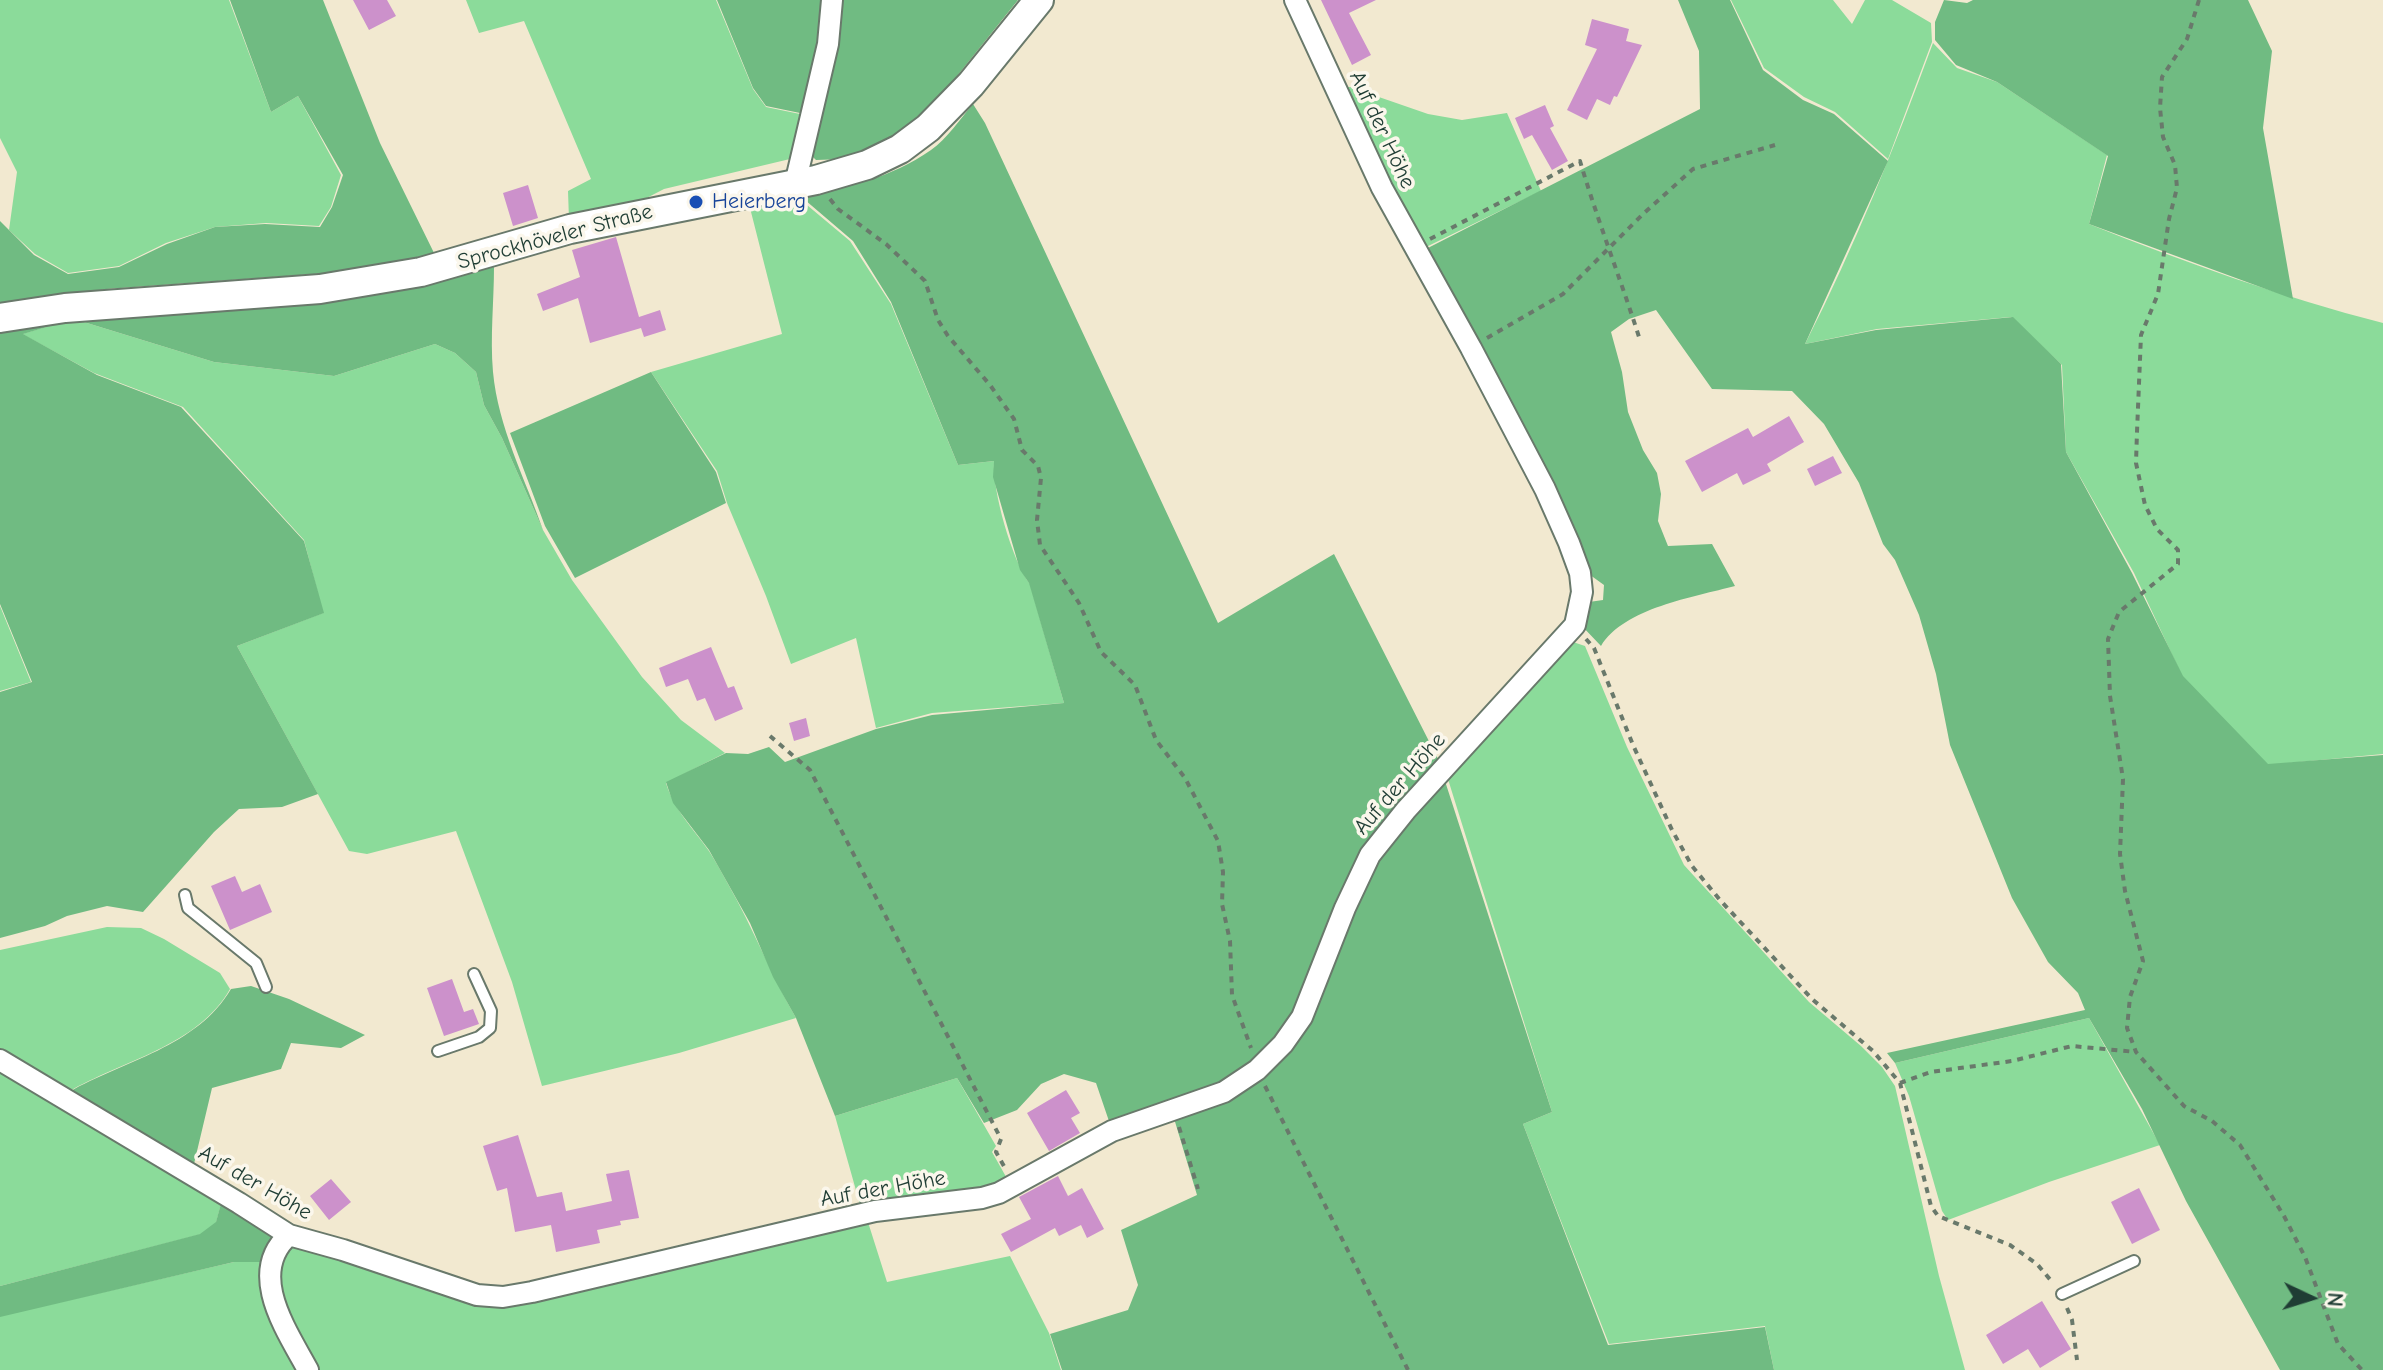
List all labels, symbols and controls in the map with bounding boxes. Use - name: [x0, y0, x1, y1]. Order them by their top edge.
- street label: Auf der Höhe: [1343, 67, 1421, 193]
- place label: Heierberg: [712, 189, 806, 215]
- marker: Heierberg: [687, 193, 705, 211]
- street label: Sprockhöveler Straße: [455, 198, 655, 276]
- street label: Auf der Höhe: [1348, 728, 1452, 840]
- street label: Auf der Höhe: [194, 1140, 316, 1226]
- street label: Auf der Höhe: [818, 1165, 948, 1213]
- north arrow: [2271, 1258, 2351, 1338]
- text: N: [2321, 1292, 2348, 1308]

